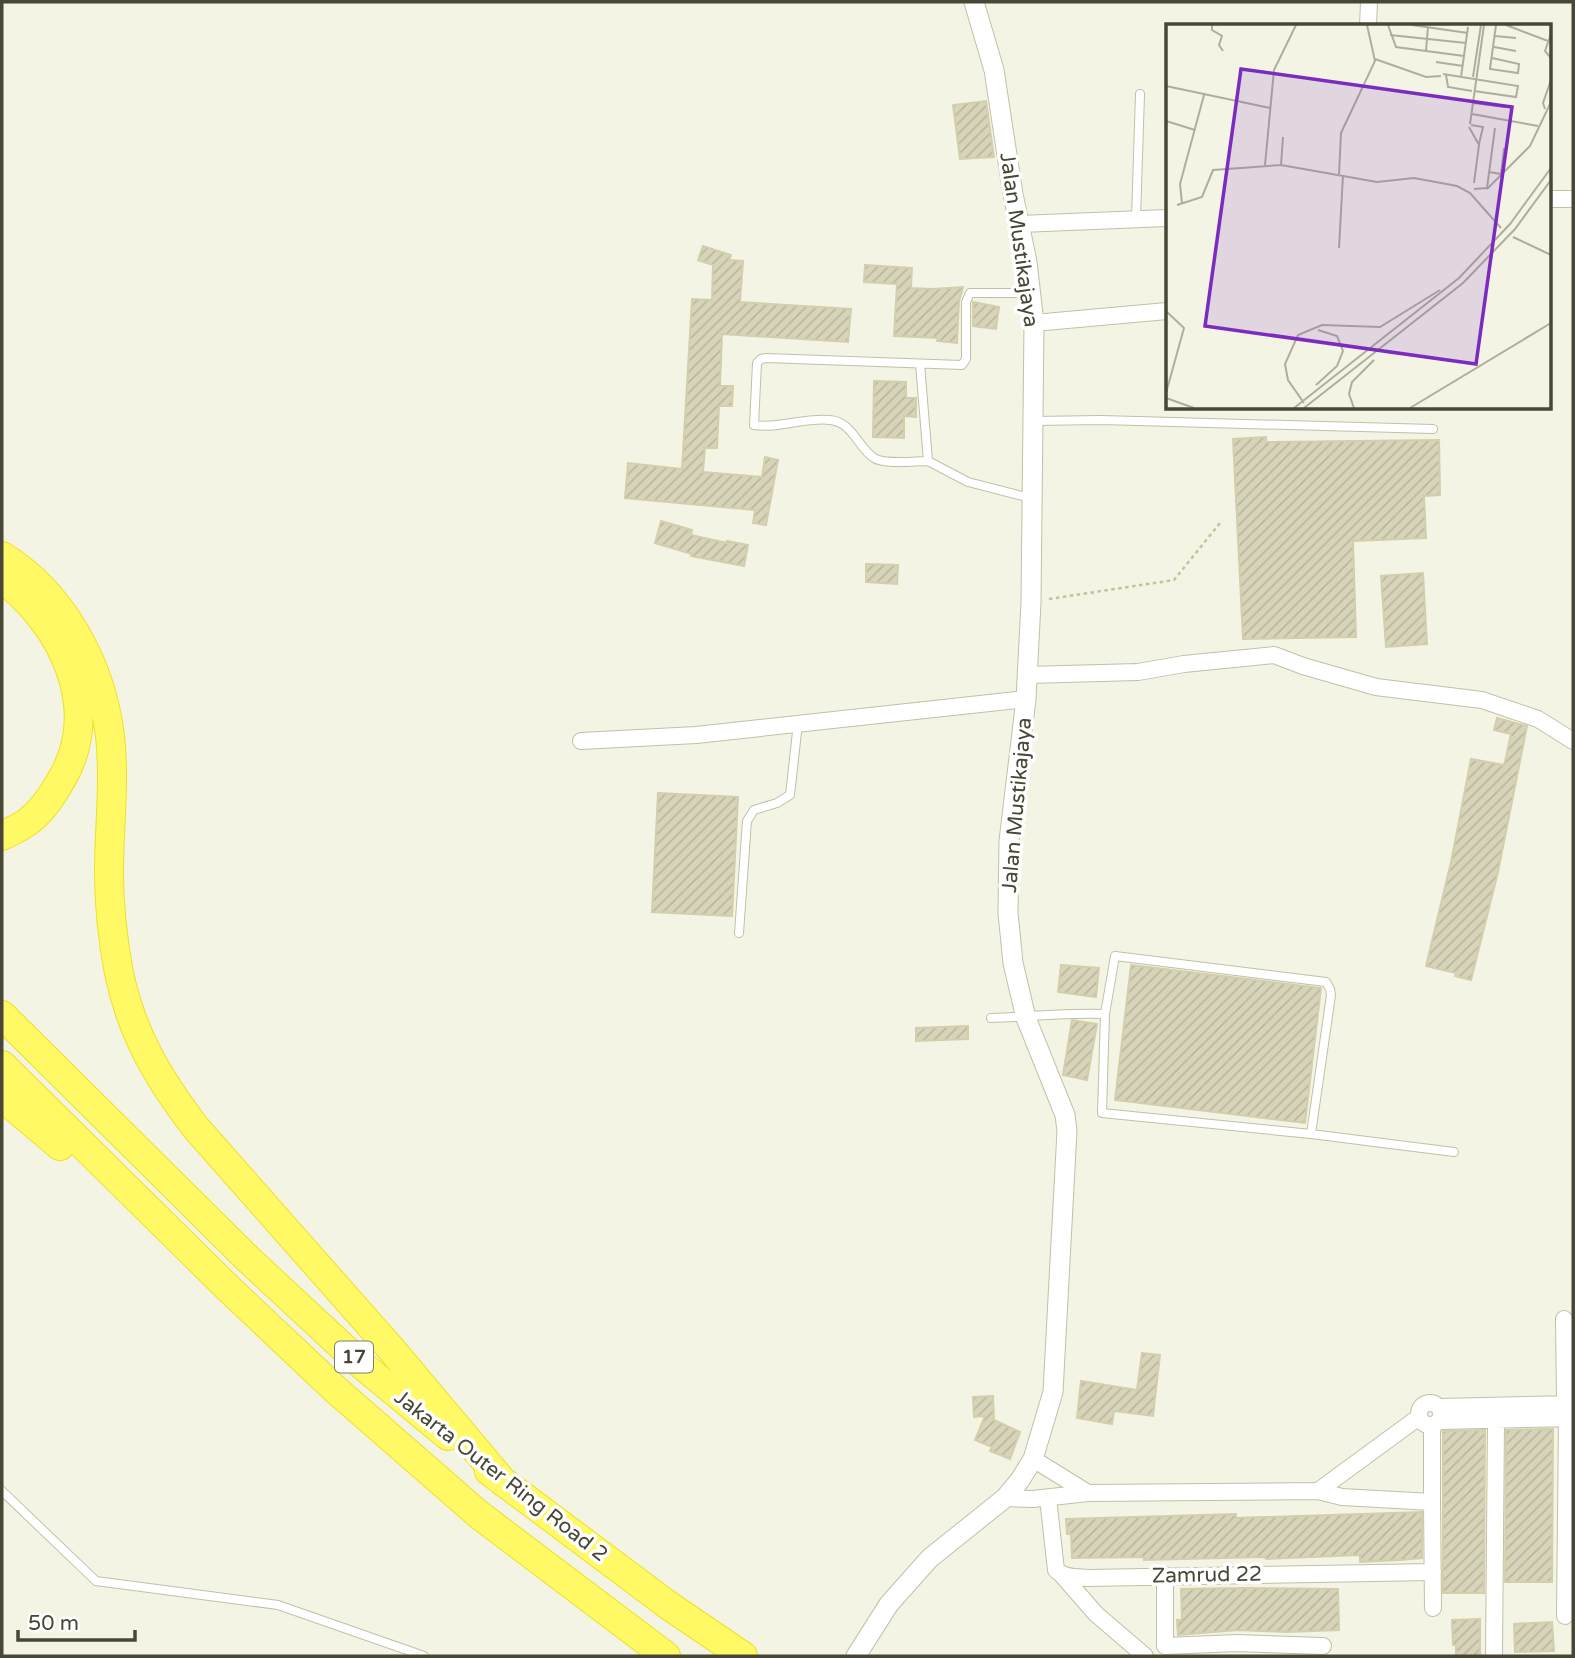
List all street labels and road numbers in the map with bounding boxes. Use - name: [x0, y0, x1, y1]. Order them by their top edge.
- street label: Jalan Mustikajaya: [994, 151, 1044, 329]
- street label: Jalan Mustikajaya: [997, 716, 1037, 894]
- road number: 17: [335, 1342, 373, 1372]
- street label: Jakarta Outer Ring Road 2: [389, 1385, 613, 1567]
- street label: Zamrud 22: [1152, 1562, 1262, 1588]

